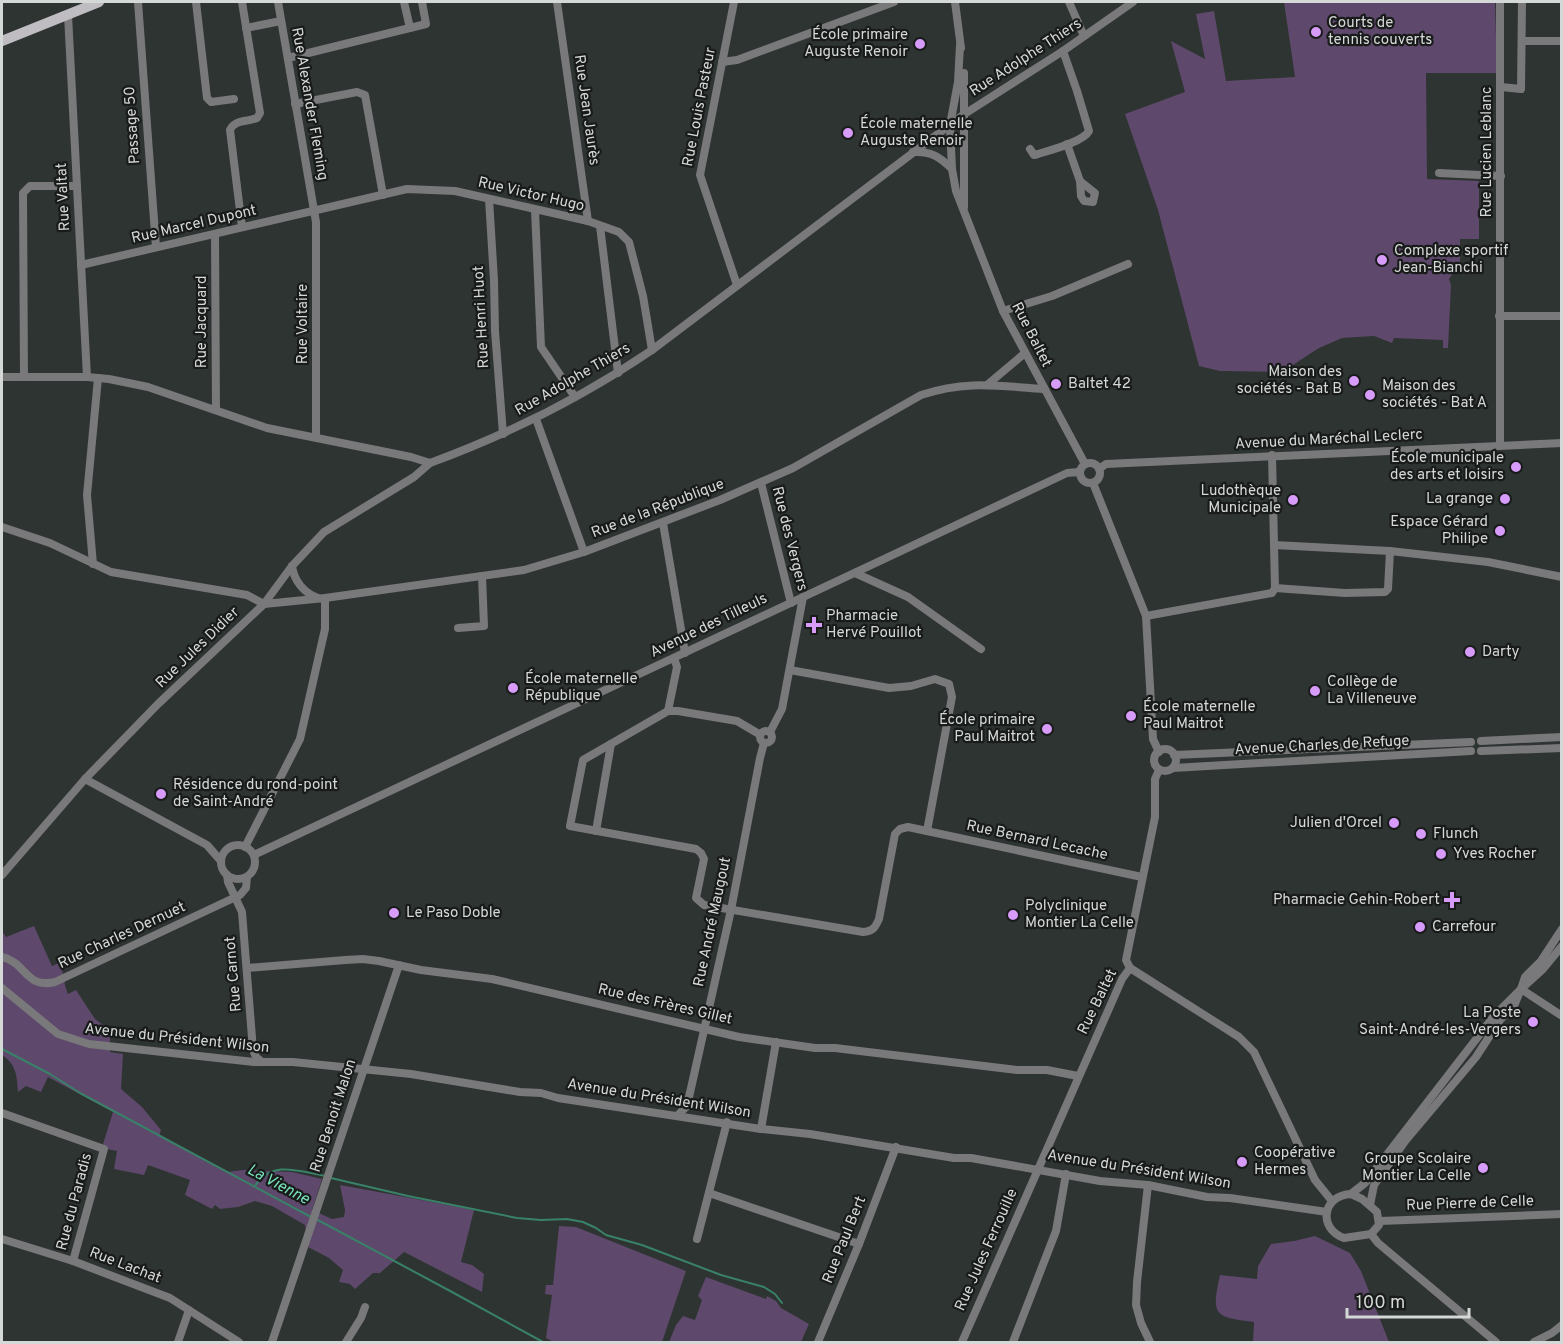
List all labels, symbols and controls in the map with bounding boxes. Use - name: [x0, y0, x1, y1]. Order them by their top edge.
- place label: Courts de tennis couverts: [1328, 14, 1432, 50]
- street label: Rue Adolphe Thiers: [966, 15, 1086, 101]
- place label: École primaire Auguste Renoir: [804, 25, 908, 62]
- marker: Courts de tennis couverts: [1309, 25, 1323, 39]
- street label: Rue Alexander Fleming: [286, 26, 332, 182]
- marker: École primaire Auguste Renoir: [913, 37, 927, 51]
- street label: Rue Louis Pasteur: [679, 46, 721, 168]
- street label: Rue Jean Jaurès: [569, 53, 603, 167]
- street label: Passage 50: [121, 85, 145, 165]
- street label: Rue Lucien Leblanc: [1478, 86, 1497, 218]
- place label: École maternelle Auguste Renoir: [860, 114, 973, 151]
- marker: École maternelle Auguste Renoir: [841, 126, 855, 140]
- street label: Rue Valtat: [53, 162, 75, 232]
- street label: Rue Victor Hugo: [476, 174, 586, 216]
- street label: Rue Marcel Dupont: [130, 201, 258, 249]
- place label: Complexe sportif Jean-Bianchi: [1394, 242, 1508, 278]
- marker: Complexe sportif Jean-Bianchi: [1375, 253, 1389, 267]
- street label: Rue Henri Huot: [470, 265, 494, 369]
- street label: Rue Jacquard: [193, 276, 212, 368]
- street label: Rue Voltaire: [294, 284, 313, 364]
- street label: Rue Baltet: [1007, 299, 1055, 371]
- street label: Rue Adolphe Thiers: [512, 339, 634, 421]
- place label: Maison des sociétés - Bat B: [1237, 363, 1342, 399]
- marker: Maison des sociétés - Bat B: [1347, 374, 1361, 388]
- place label: Baltet 42: [1068, 375, 1131, 394]
- marker: Baltet 42: [1049, 377, 1063, 391]
- place label: Maison des sociétés - Bat A: [1382, 377, 1487, 413]
- marker: Maison des sociétés - Bat A: [1363, 388, 1377, 402]
- street label: Avenue du Maréchal Leclerc: [1235, 426, 1423, 454]
- place label: École municipale des arts et loisirs: [1390, 448, 1504, 485]
- marker: École municipale des arts et loisirs: [1509, 460, 1523, 474]
- street label: Rue de la République: [589, 475, 727, 543]
- place label: Ludothèque Municipale: [1201, 482, 1281, 518]
- street label: Rue des Vergers: [767, 485, 811, 593]
- place label: La grange: [1426, 490, 1493, 509]
- marker: La grange: [1498, 492, 1512, 506]
- marker: Ludothèque Municipale: [1286, 493, 1300, 507]
- place label: Espace Gérard Philipe: [1390, 513, 1488, 549]
- marker: Espace Gérard Philipe: [1493, 524, 1507, 538]
- street label: Avenue des Tilleuls: [647, 589, 771, 663]
- street label: Rue Jules Didier: [152, 603, 244, 693]
- place label: Pharmacie Hervé Pouillot: [826, 607, 922, 643]
- marker: Pharmacie Hervé Pouillot: [807, 618, 821, 632]
- place label: Darty: [1482, 643, 1520, 662]
- marker: Darty: [1463, 645, 1477, 659]
- place label: École maternelle République: [525, 669, 638, 706]
- place label: Collège de La Villeneuve: [1327, 673, 1417, 709]
- marker: École maternelle République: [506, 681, 520, 695]
- marker: Collège de La Villeneuve: [1308, 684, 1322, 698]
- place label: École maternelle Paul Maitrot: [1143, 697, 1256, 734]
- marker: École maternelle Paul Maitrot: [1124, 709, 1138, 723]
- place label: École primaire Paul Maitrot: [939, 710, 1035, 747]
- marker: École primaire Paul Maitrot: [1040, 722, 1054, 736]
- street label: Avenue Charles de Refuge: [1234, 732, 1410, 760]
- place label: Résidence du rond-point de Saint-André: [173, 776, 338, 812]
- marker: Résidence du rond-point de Saint-André: [154, 787, 168, 801]
- place label: Julien d'Orcel: [1290, 814, 1382, 833]
- marker: Julien d'Orcel: [1387, 816, 1401, 830]
- street label: Rue Bernard Lecache: [965, 817, 1109, 865]
- place label: Flunch: [1433, 825, 1479, 844]
- marker: Flunch: [1414, 827, 1428, 841]
- place label: Yves Rocher: [1453, 845, 1537, 864]
- marker: Yves Rocher: [1434, 847, 1448, 861]
- street label: Rue André Maugout: [690, 855, 736, 989]
- place label: Pharmacie Gehin-Robert: [1273, 891, 1440, 910]
- marker: Pharmacie Gehin-Robert: [1445, 893, 1459, 907]
- place label: Polyclinique Montier La Celle: [1025, 897, 1134, 933]
- street label: Rue Charles Dernuet: [55, 898, 189, 974]
- place label: Le Paso Doble: [406, 904, 501, 923]
- marker: Le Paso Doble: [387, 906, 401, 920]
- marker: Polyclinique Montier La Celle: [1006, 908, 1020, 922]
- place label: Carrefour: [1432, 918, 1496, 937]
- marker: Carrefour: [1413, 920, 1427, 934]
- street label: Rue Carnot: [221, 935, 247, 1013]
- street label: Rue Baltet: [1074, 966, 1122, 1038]
- street label: Rue des Frères Gillet: [596, 980, 734, 1030]
- place label: La Poste Saint-André-les-Vergers: [1359, 1004, 1521, 1040]
- marker: La Poste Saint-André-les-Vergers: [1526, 1015, 1540, 1029]
- street label: Avenue du Président Wilson: [84, 1020, 270, 1058]
- street label: Rue Benoit Malon: [307, 1057, 361, 1175]
- street label: Avenue du Président Wilson: [566, 1075, 752, 1123]
- place label: Coopérative Hermes: [1254, 1144, 1336, 1180]
- street label: Avenue du Président Wilson: [1046, 1146, 1232, 1194]
- place label: Groupe Scolaire Montier La Celle: [1362, 1150, 1471, 1186]
- street label: Rue du Paradis: [53, 1151, 97, 1253]
- marker: Coopérative Hermes: [1235, 1155, 1249, 1169]
- water label: La Vienne: [243, 1160, 313, 1210]
- marker: Groupe Scolaire Montier La Celle: [1476, 1161, 1490, 1175]
- street label: Rue Jules Ferrouille: [951, 1186, 1023, 1314]
- street label: Rue Pierre de Celle: [1406, 1192, 1534, 1216]
- street label: Rue Paul Bert: [819, 1194, 871, 1286]
- street label: Rue Lachat: [86, 1244, 164, 1288]
- scale bar: [1347, 1281, 1468, 1319]
- text: 100 m: [1356, 1292, 1405, 1315]

